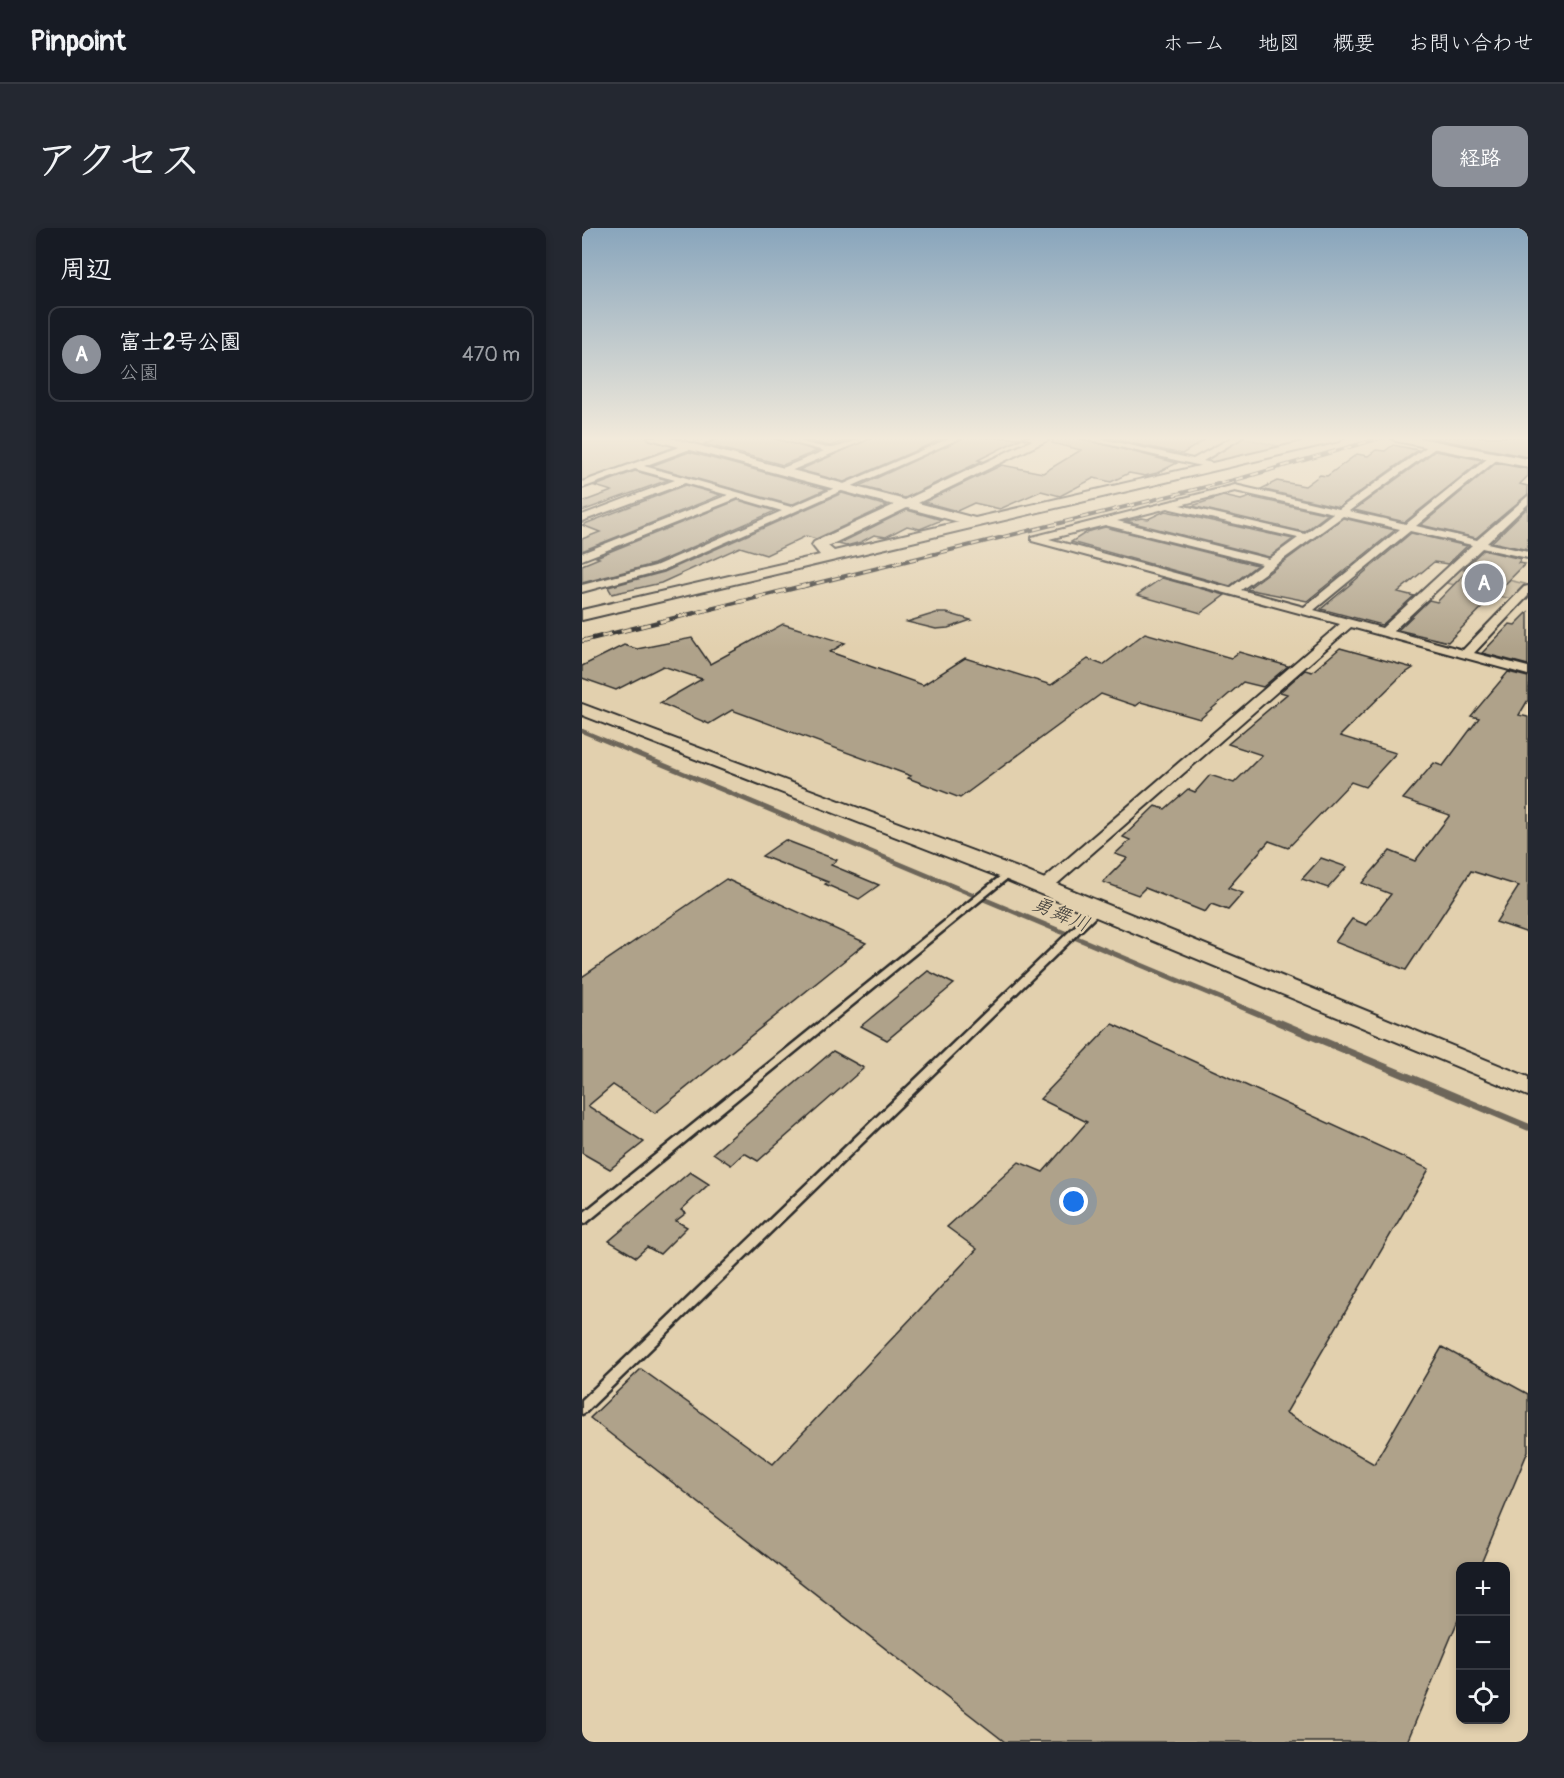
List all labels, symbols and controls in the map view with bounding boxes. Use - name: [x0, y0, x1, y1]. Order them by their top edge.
- text: Pinpoint: [30, 24, 126, 59]
- text: ホーム: [1163, 30, 1225, 57]
- text: 地図: [1258, 30, 1300, 57]
- text: 概要: [1333, 30, 1375, 57]
- text: お問い合わせ: [1408, 30, 1534, 57]
- button: 経路: [1432, 126, 1528, 187]
- text: アクセス: [36, 135, 201, 187]
- text: 周辺: [60, 254, 112, 286]
- text: 富士2号公園: [119, 328, 241, 356]
- text: A: [75, 342, 88, 367]
- text: 470 m: [462, 342, 520, 367]
- text: 公園: [119, 360, 159, 385]
- pin: A: [1464, 560, 1504, 606]
- water label: 勇舞川: [1029, 891, 1093, 937]
- your location: [1059, 1187, 1088, 1216]
- map controls: [1456, 1562, 1510, 1724]
- button: +: [1456, 1562, 1510, 1616]
- button: −: [1456, 1616, 1510, 1670]
- button: locate: [1456, 1670, 1510, 1724]

